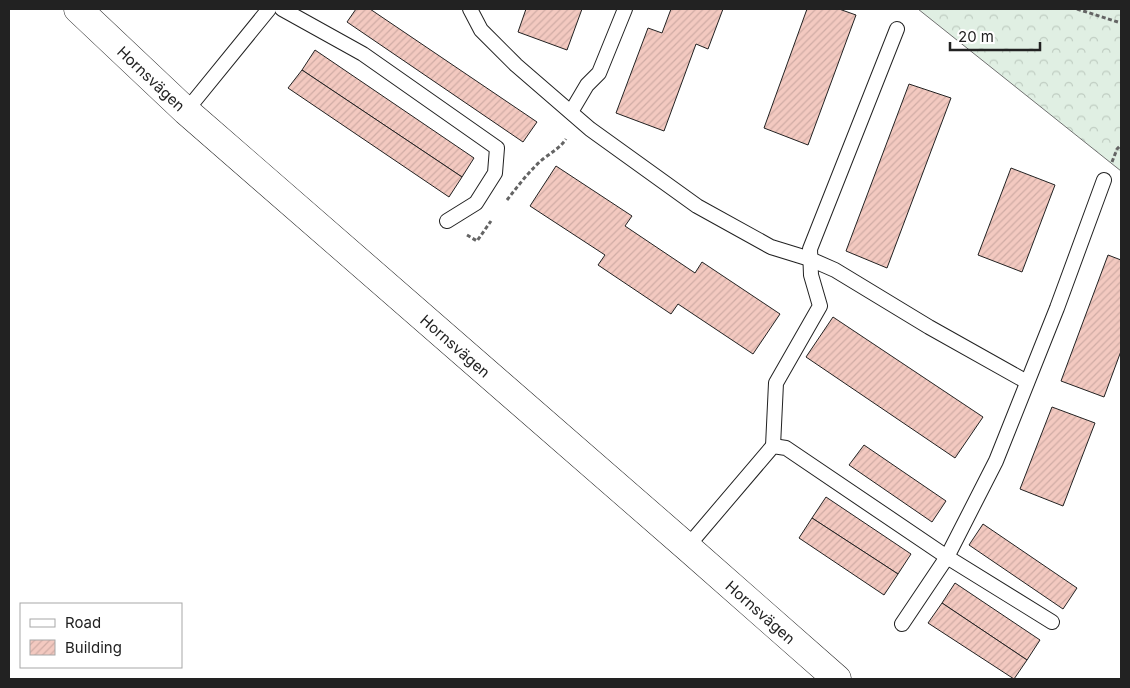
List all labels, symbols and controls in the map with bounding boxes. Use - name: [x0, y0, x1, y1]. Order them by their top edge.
- scale bar: [950, 20, 1040, 52]
- text: 20 m: [958, 27, 994, 46]
- street label: Hornsvägen: [113, 42, 189, 115]
- street label: Hornsvägen: [417, 310, 494, 381]
- street label: Hornsvägen: [722, 576, 800, 648]
- legend: [20, 603, 182, 668]
- text: Road: [65, 613, 101, 632]
- text: Building: [65, 638, 122, 657]

